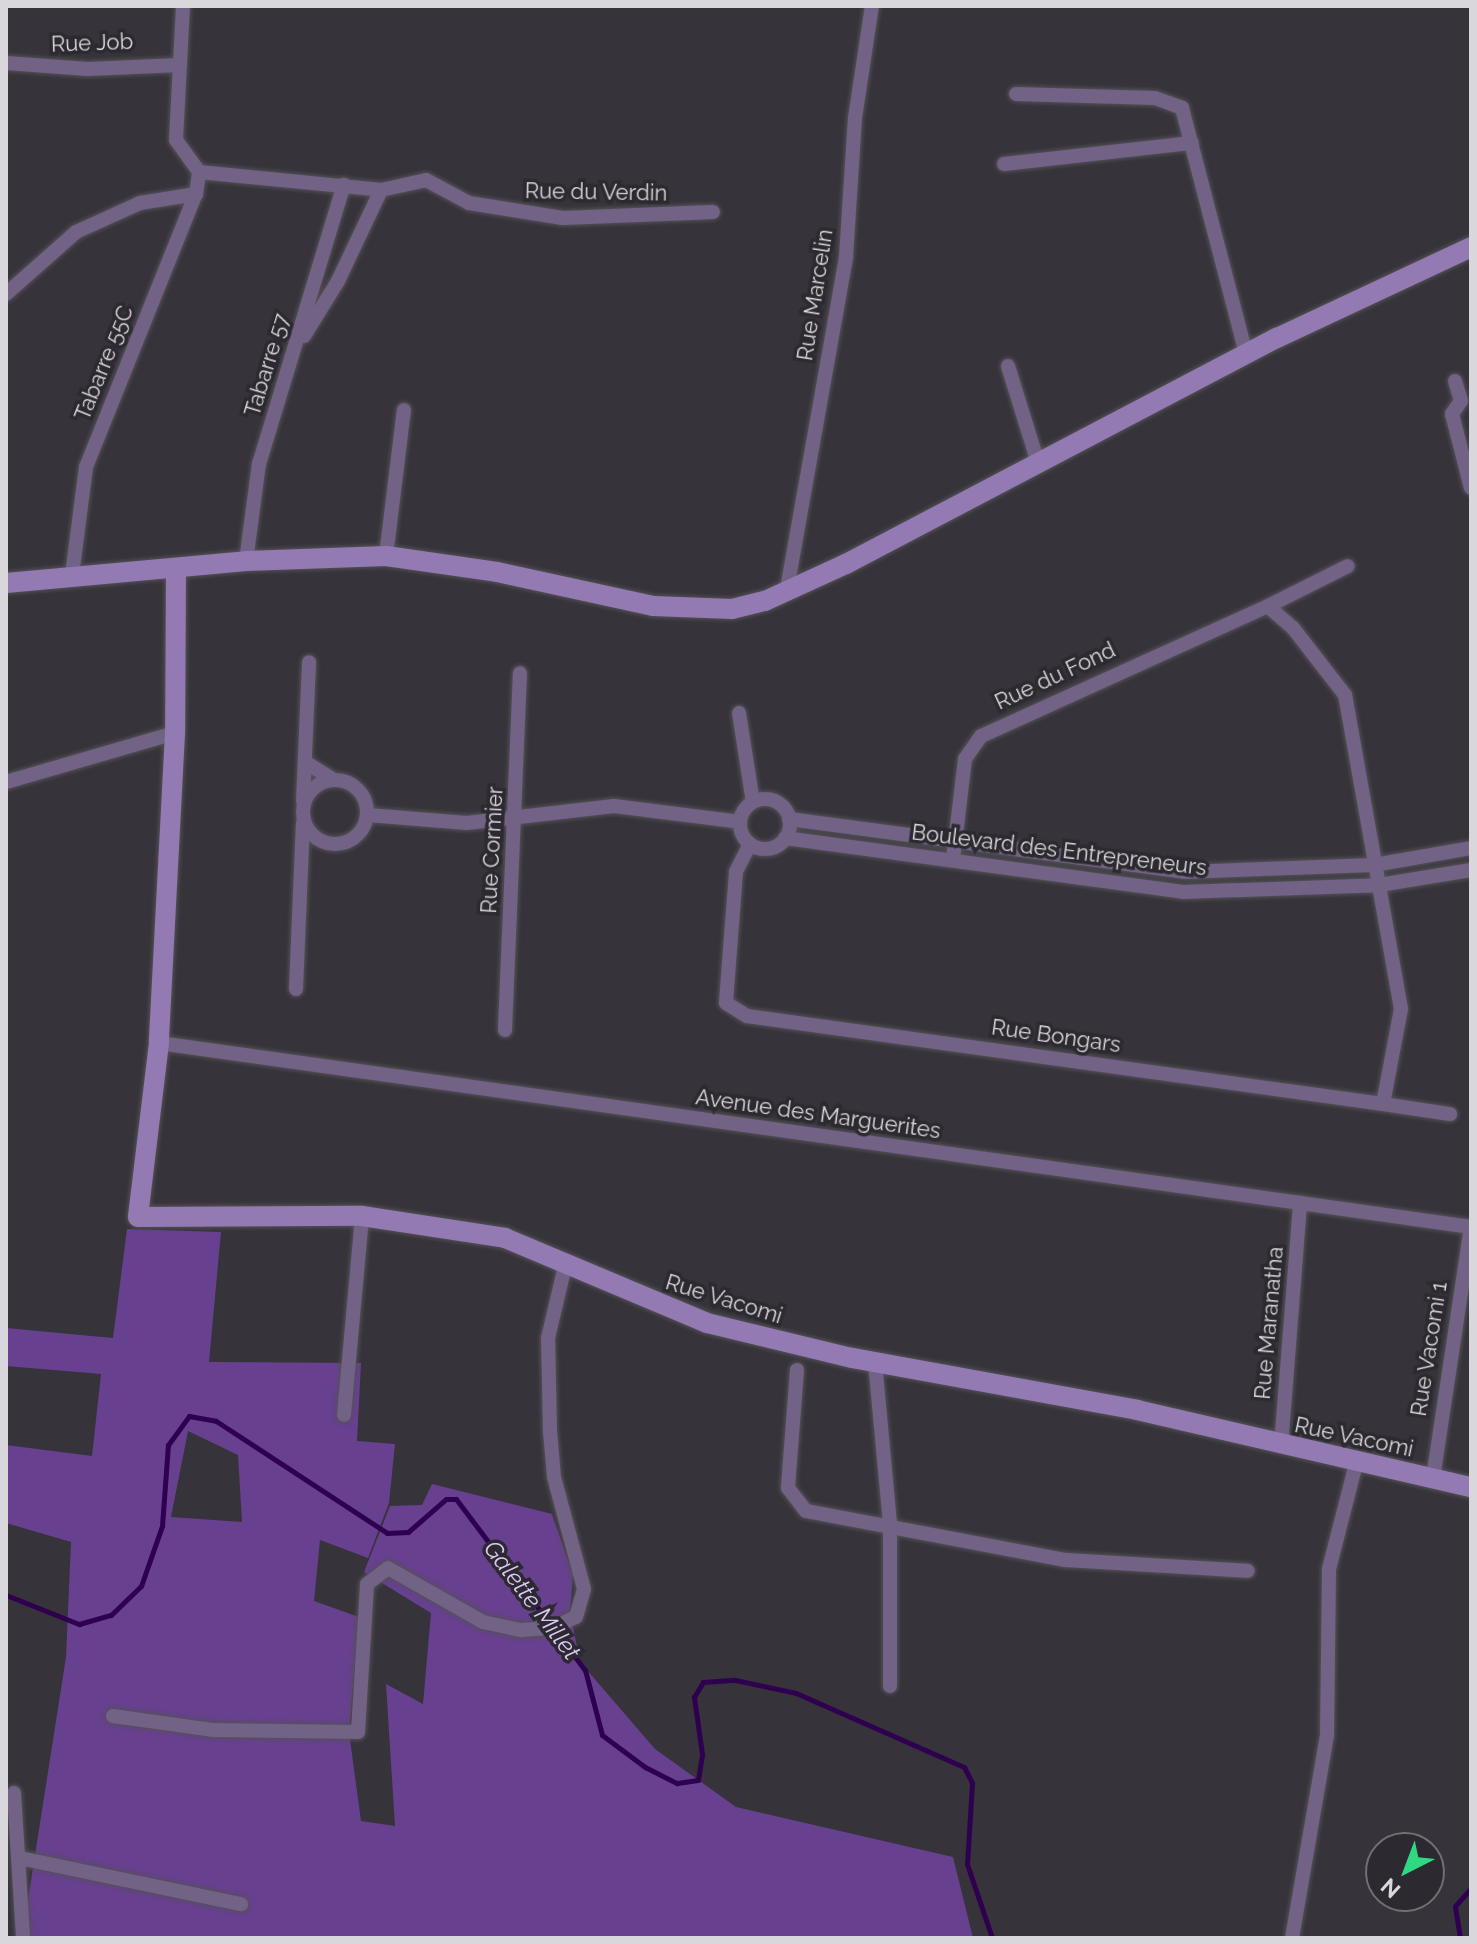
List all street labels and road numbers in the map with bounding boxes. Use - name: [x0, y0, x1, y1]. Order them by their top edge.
- street label: Rue Job: [50, 28, 134, 58]
- street label: Rue du Verdin: [524, 178, 668, 206]
- street label: Rue Marcelin: [792, 227, 838, 363]
- street label: Tabarre 55C: [69, 302, 139, 424]
- street label: Tabarre 57: [239, 310, 295, 420]
- street label: Rue du Fond: [991, 637, 1119, 715]
- street label: Rue Cormier: [475, 786, 509, 914]
- street label: Boulevard des Entrepreneurs: [910, 819, 1208, 881]
- street label: Rue Bongars: [990, 1014, 1122, 1058]
- street label: Avenue des Marguerites: [694, 1084, 942, 1144]
- street label: Rue Maranatha: [1249, 1245, 1289, 1401]
- street label: Rue Vacomi: [662, 1269, 786, 1329]
- street label: Rue Vacomi 1: [1405, 1279, 1453, 1419]
- street label: Rue Vacomi: [1292, 1411, 1416, 1463]

